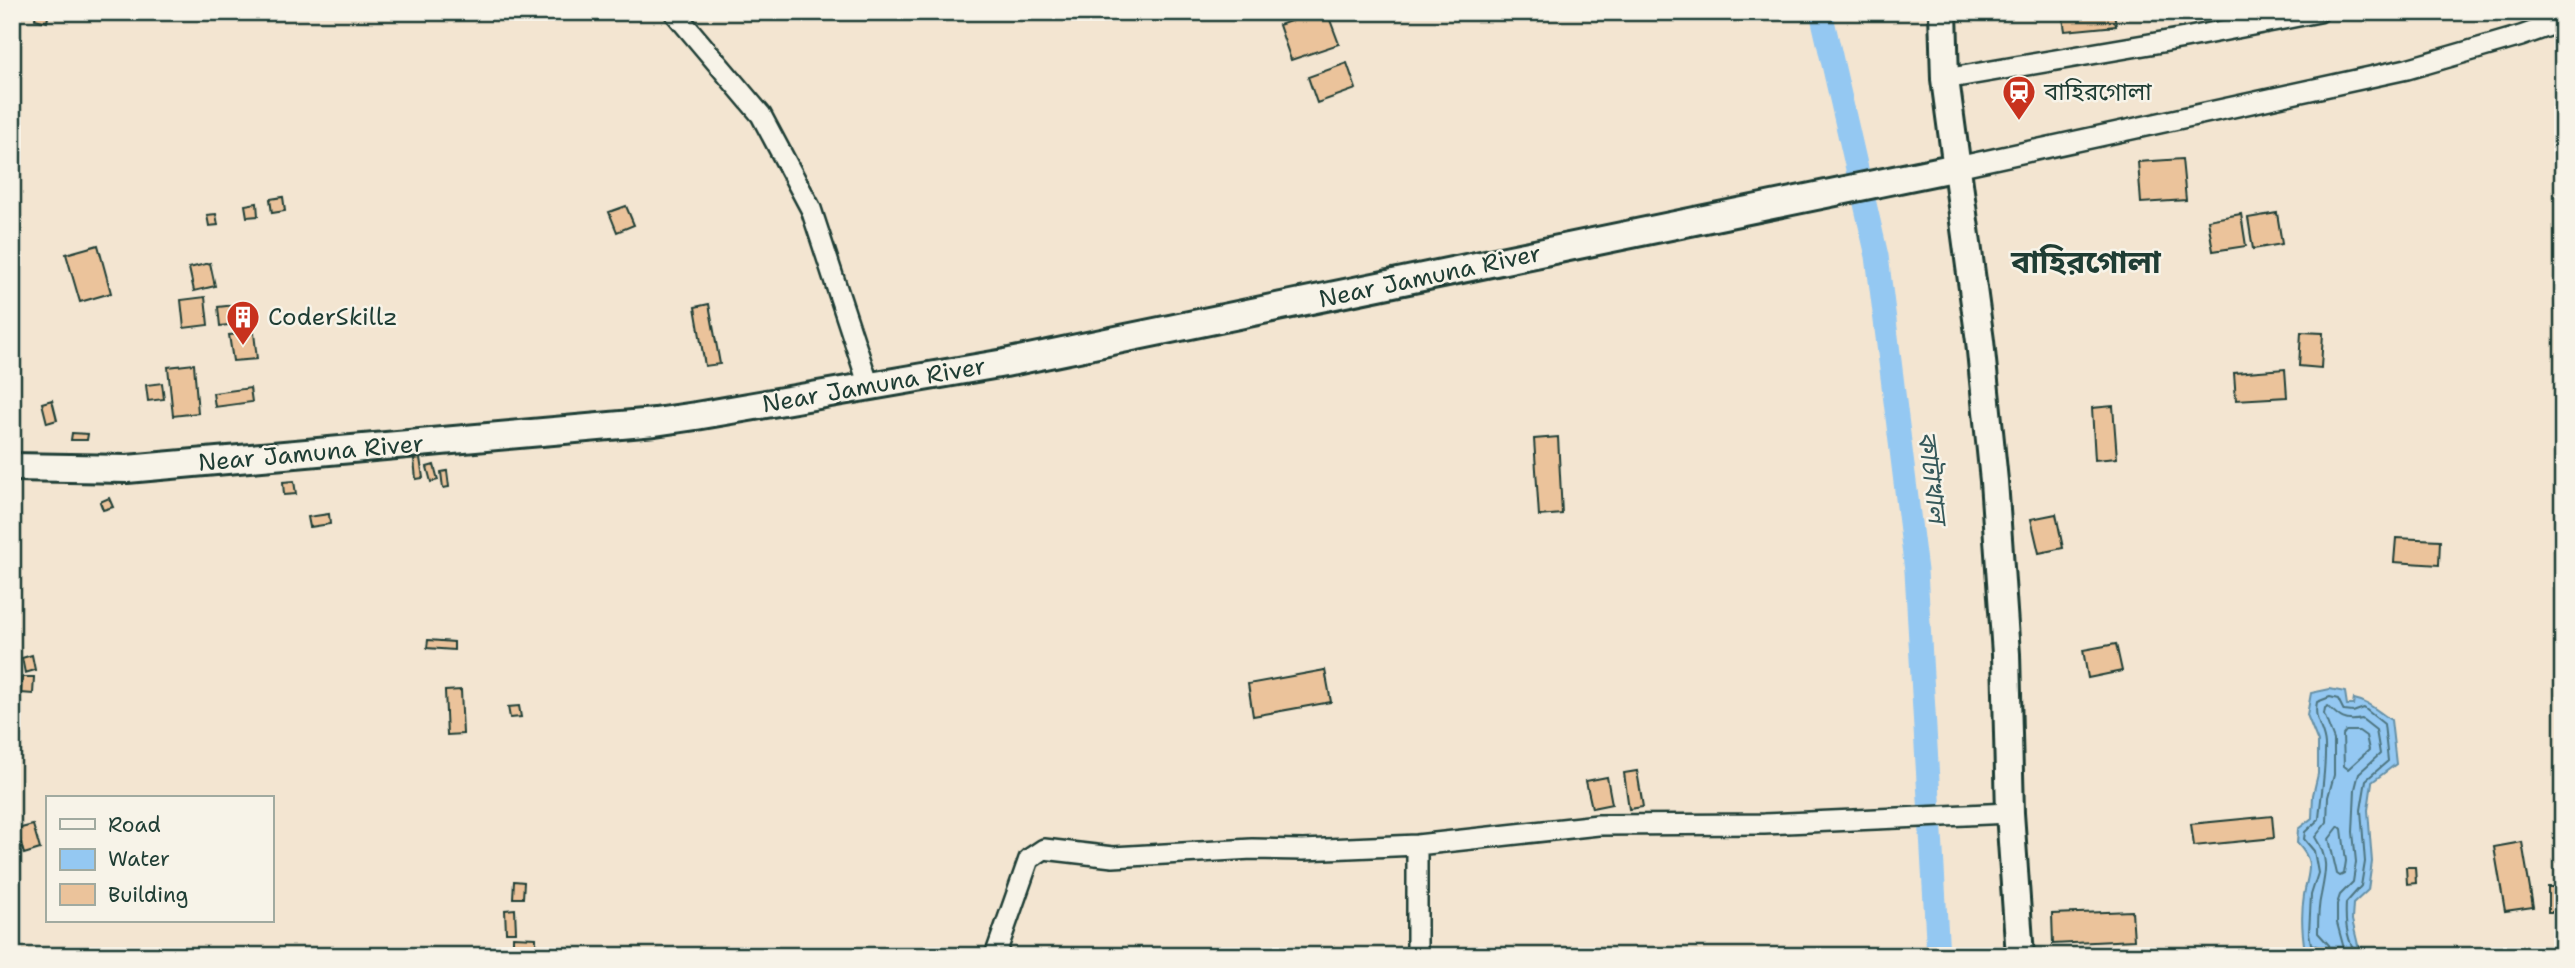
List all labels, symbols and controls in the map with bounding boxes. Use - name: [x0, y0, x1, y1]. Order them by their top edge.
- station icon: বাহিরগোলা: [2000, 73, 2038, 122]
- place label: বাহিরগোলা: [2043, 76, 2152, 108]
- street label: Near Jamuna River: [1316, 237, 1544, 315]
- district label: বাহিরগোলা: [2010, 240, 2162, 283]
- building icon: CoderSkillz: [224, 298, 262, 347]
- place label: CoderSkillz: [268, 301, 398, 333]
- street label: Near Jamuna River: [760, 350, 988, 420]
- street label: Near Jamuna River: [197, 427, 425, 479]
- water label: কাটাখাল: [1910, 429, 1957, 530]
- legend: [46, 796, 273, 922]
- text: Road: [108, 811, 161, 839]
- text: Water: [108, 845, 170, 873]
- text: Building: [108, 881, 188, 909]

